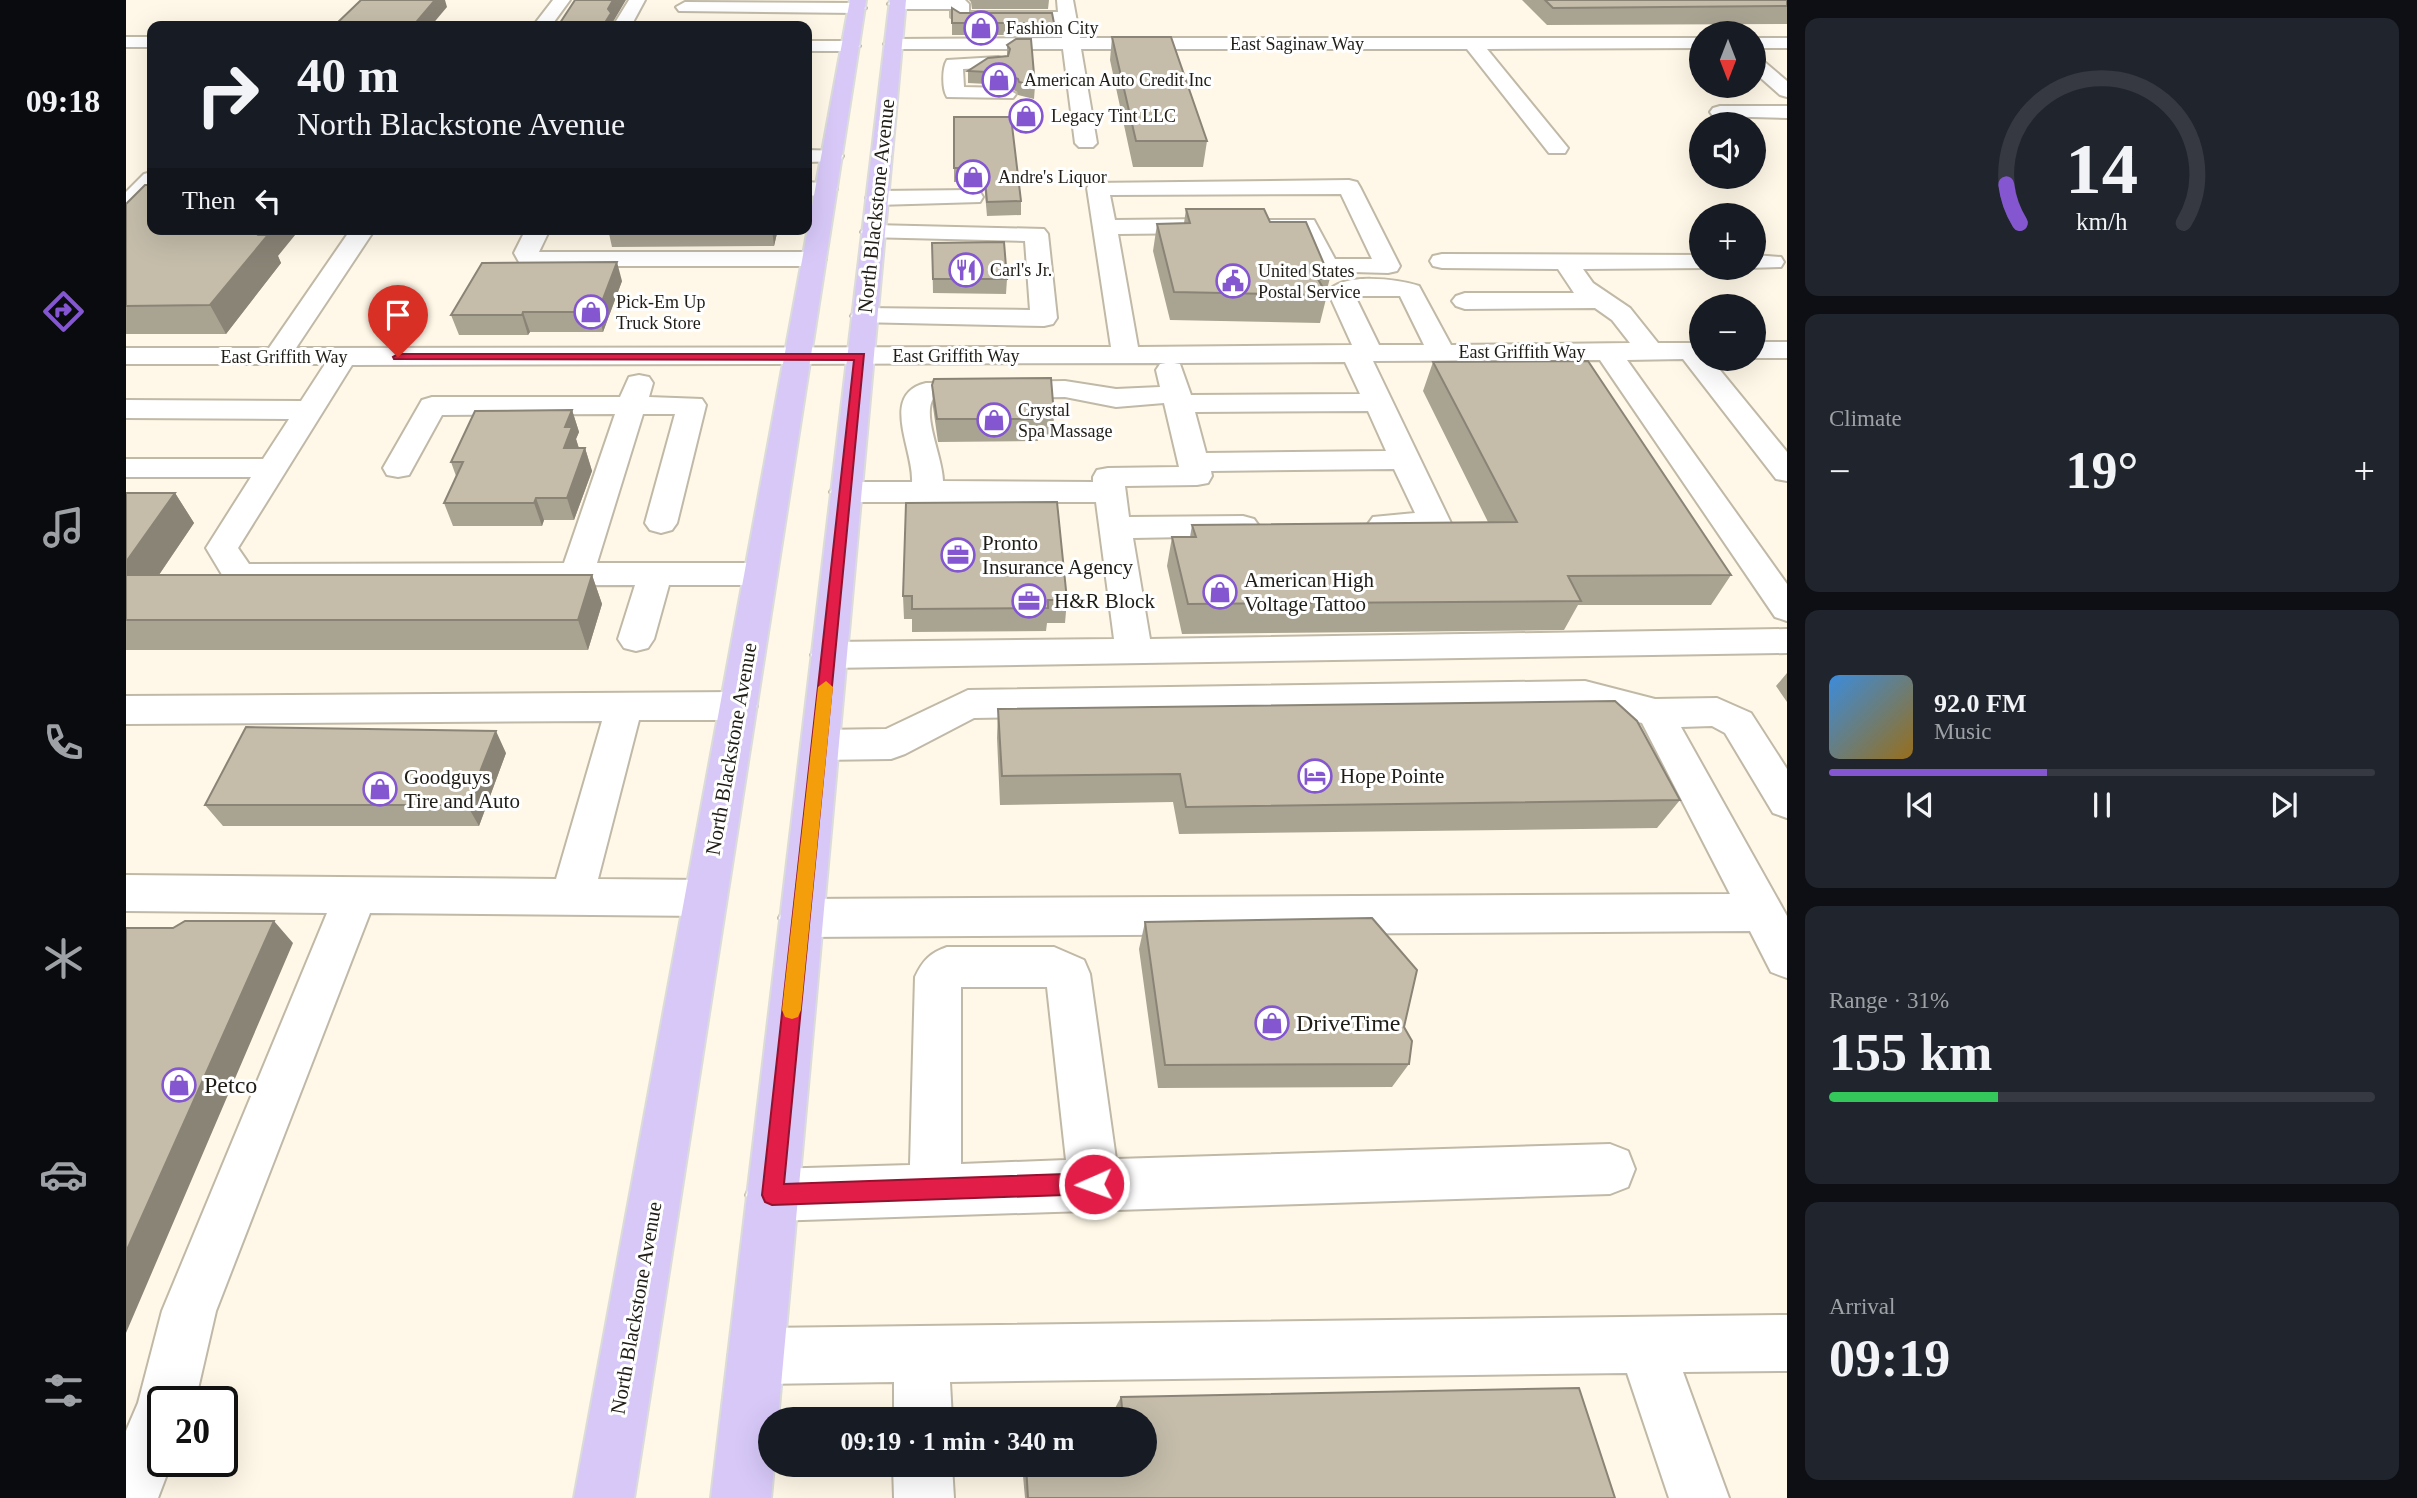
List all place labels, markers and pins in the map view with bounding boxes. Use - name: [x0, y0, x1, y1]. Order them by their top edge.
- shop icon: Fashion City: [962, 9, 1000, 47]
- place label: Fashion City: [1006, 18, 1099, 38]
- shop icon: American Auto Credit Inc: [980, 61, 1018, 99]
- place label: American Auto Credit Inc: [1024, 70, 1211, 90]
- shop icon: Legacy Tint LLC: [1007, 97, 1045, 135]
- place label: Legacy Tint LLC: [1051, 106, 1176, 126]
- shop icon: Andre's Liquor: [954, 158, 992, 196]
- place label: Andre's Liquor: [998, 167, 1107, 187]
- restaurant icon: Carl's Jr.: [947, 251, 985, 289]
- place label: Carl's Jr.: [990, 260, 1052, 280]
- place label: United States Postal Service: [1258, 261, 1360, 302]
- public building icon: United States Postal Service: [1214, 262, 1252, 300]
- pin: [368, 285, 428, 357]
- place label: Pick-Em Up Truck Store: [616, 292, 706, 333]
- shop icon: Pick-Em Up Truck Store: [572, 293, 610, 331]
- place label: Crystal Spa Massage: [1018, 400, 1112, 441]
- shop icon: Crystal Spa Massage: [975, 401, 1013, 439]
- place label: Pronto Insurance Agency: [982, 531, 1134, 579]
- office icon: Pronto Insurance Agency: [939, 536, 977, 574]
- place label: American High Voltage Tattoo: [1244, 568, 1375, 616]
- shop icon: American High Voltage Tattoo: [1201, 573, 1239, 611]
- office icon: H&R Block: [1010, 582, 1048, 620]
- place label: H&R Block: [1054, 589, 1155, 613]
- hotel icon: Hope Pointe: [1296, 757, 1334, 795]
- place label: Hope Pointe: [1340, 764, 1444, 788]
- place label: Goodguys Tire and Auto: [404, 765, 520, 813]
- shop icon: Goodguys Tire and Auto: [361, 770, 399, 808]
- shop icon: DriveTime: [1253, 1004, 1291, 1042]
- place label: DriveTime: [1296, 1010, 1400, 1036]
- shop icon: Petco: [160, 1066, 198, 1104]
- place label: Petco: [204, 1072, 257, 1098]

